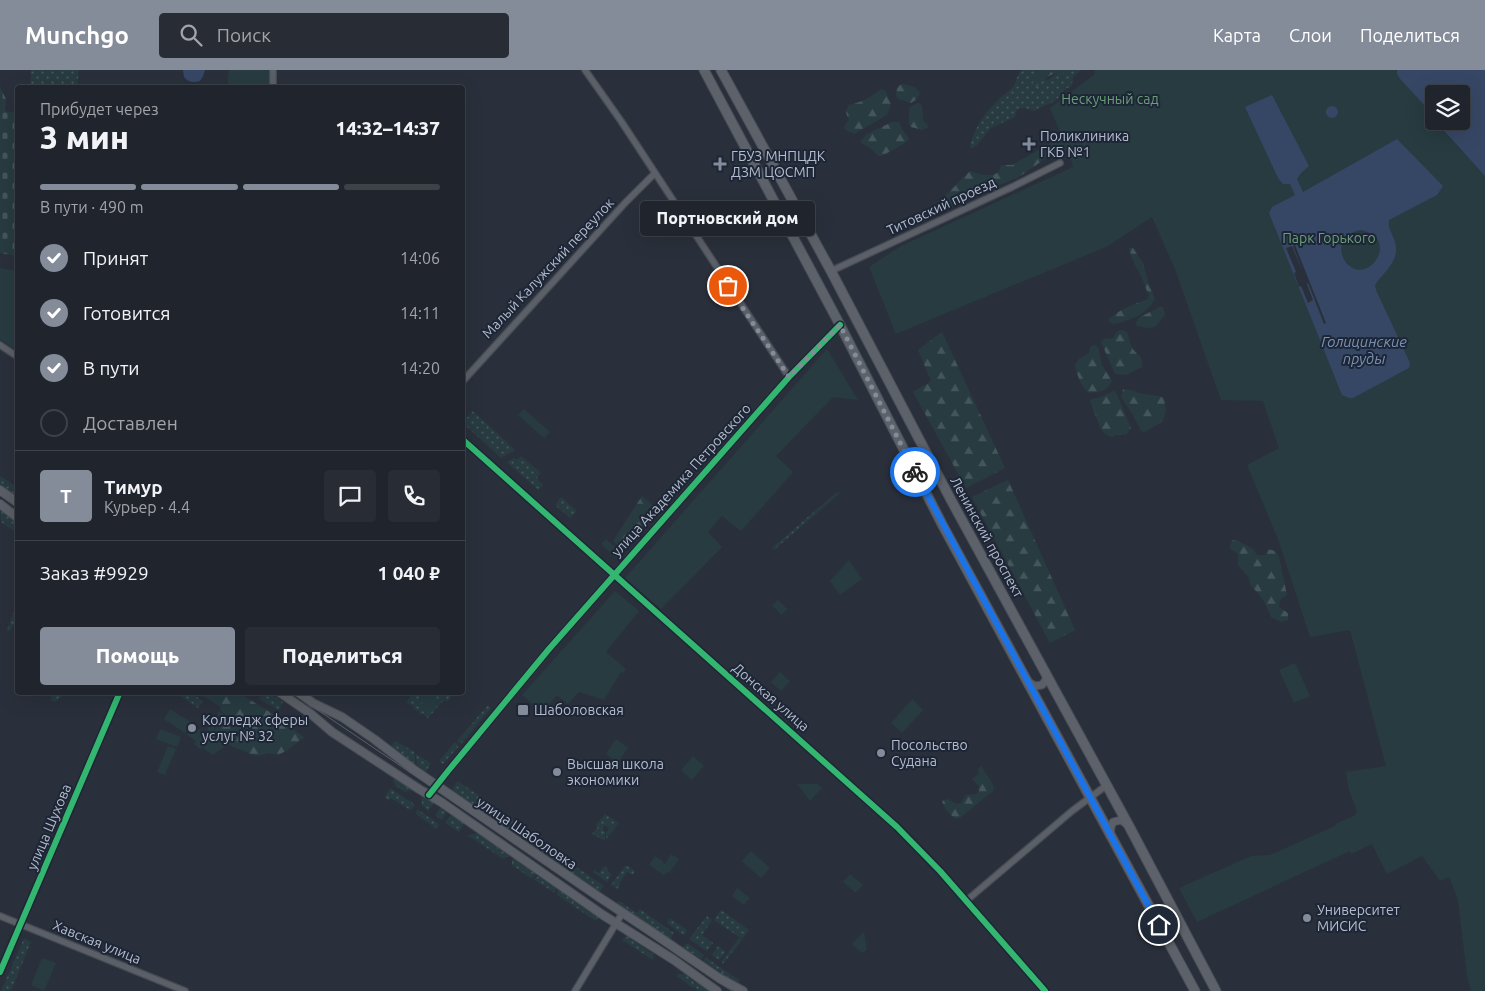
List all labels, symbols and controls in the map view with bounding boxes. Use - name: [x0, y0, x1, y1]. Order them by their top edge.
- search box: [159, 13, 509, 58]
- icon: search: [177, 21, 205, 49]
- text: Munchgo: [25, 22, 129, 49]
- text: Поиск: [217, 24, 271, 46]
- text: Карта: [1213, 25, 1261, 45]
- text: Слои: [1289, 25, 1332, 45]
- text: Поделиться: [1360, 25, 1460, 45]
- map controls: [1425, 85, 1470, 130]
- button: layers: [1425, 85, 1470, 130]
- park label: Нескучный сад: [1061, 91, 1159, 107]
- text: Прибудет через: [40, 100, 159, 118]
- text: 14:32–14:37: [335, 117, 440, 139]
- text: 3 мин: [40, 119, 129, 155]
- place label: Поликлиника ГКБ №1: [1040, 128, 1129, 160]
- marker: Поликлиника ГКБ №1: [1022, 137, 1036, 151]
- place label: ГБУЗ МНПЦДК ДЗМ ЦОСМП: [731, 148, 826, 180]
- marker: ГБУЗ МНПЦДК ДЗМ ЦОСМП: [713, 157, 727, 171]
- street label: Титовский проезд: [884, 174, 998, 238]
- street label: Малый Калужский переулок: [479, 195, 617, 341]
- text: В пути · 490 m: [40, 198, 143, 216]
- callout: Портновский дом: [640, 201, 816, 236]
- text: Портновский дом: [657, 209, 798, 227]
- park label: Парк Горького: [1282, 230, 1376, 246]
- icon: check: [40, 244, 68, 272]
- text: Принят: [83, 247, 148, 269]
- text: 14:06: [400, 249, 440, 267]
- pin: [707, 265, 749, 307]
- icon: bag: [714, 272, 742, 300]
- icon: check: [40, 299, 68, 327]
- text: Готовится: [83, 302, 170, 324]
- text: 14:11: [400, 304, 440, 322]
- water label: Голицинские пруды: [1321, 333, 1407, 367]
- icon: check: [40, 354, 68, 382]
- text: В пути: [83, 357, 140, 379]
- text: 14:20: [400, 359, 440, 377]
- street label: улица Академика Петровского: [608, 400, 754, 560]
- text: Доставлен: [83, 412, 178, 434]
- courier: [890, 447, 940, 497]
- icon: bike: [901, 458, 929, 486]
- button: chat: [324, 470, 376, 522]
- button: phone: [388, 470, 440, 522]
- street label: Ленинский проспект: [947, 474, 1027, 600]
- text: Тимур: [104, 476, 163, 498]
- text: Т: [60, 485, 72, 507]
- text: Курьер · 4.4: [104, 498, 190, 516]
- text: Заказ #9929: [40, 562, 149, 584]
- text: 1 040 ₽: [377, 562, 440, 584]
- button: Помощь: [40, 627, 235, 685]
- button: Поделиться: [245, 627, 440, 685]
- street label: Донская улица: [729, 659, 813, 735]
- place label: Шаболовская: [534, 702, 624, 718]
- marker: Шаболовская: [516, 703, 530, 717]
- place label: Колледж сферы услуг № 32: [202, 712, 308, 744]
- marker: Колледж сферы услуг № 32: [186, 722, 198, 734]
- place label: Посольство Судана: [891, 737, 968, 769]
- marker: Посольство Судана: [875, 747, 887, 759]
- place label: Высшая школа экономики: [567, 756, 664, 788]
- marker: Высшая школа экономики: [551, 766, 563, 778]
- street label: улица Шухова: [24, 781, 74, 873]
- street label: улица Шаболовка: [474, 794, 580, 872]
- place label: Университет МИСИС: [1317, 902, 1400, 934]
- pin: [1138, 904, 1180, 946]
- icon: home: [1145, 911, 1173, 939]
- marker: Университет МИСИС: [1301, 912, 1313, 924]
- street label: Хавская улица: [51, 917, 143, 967]

